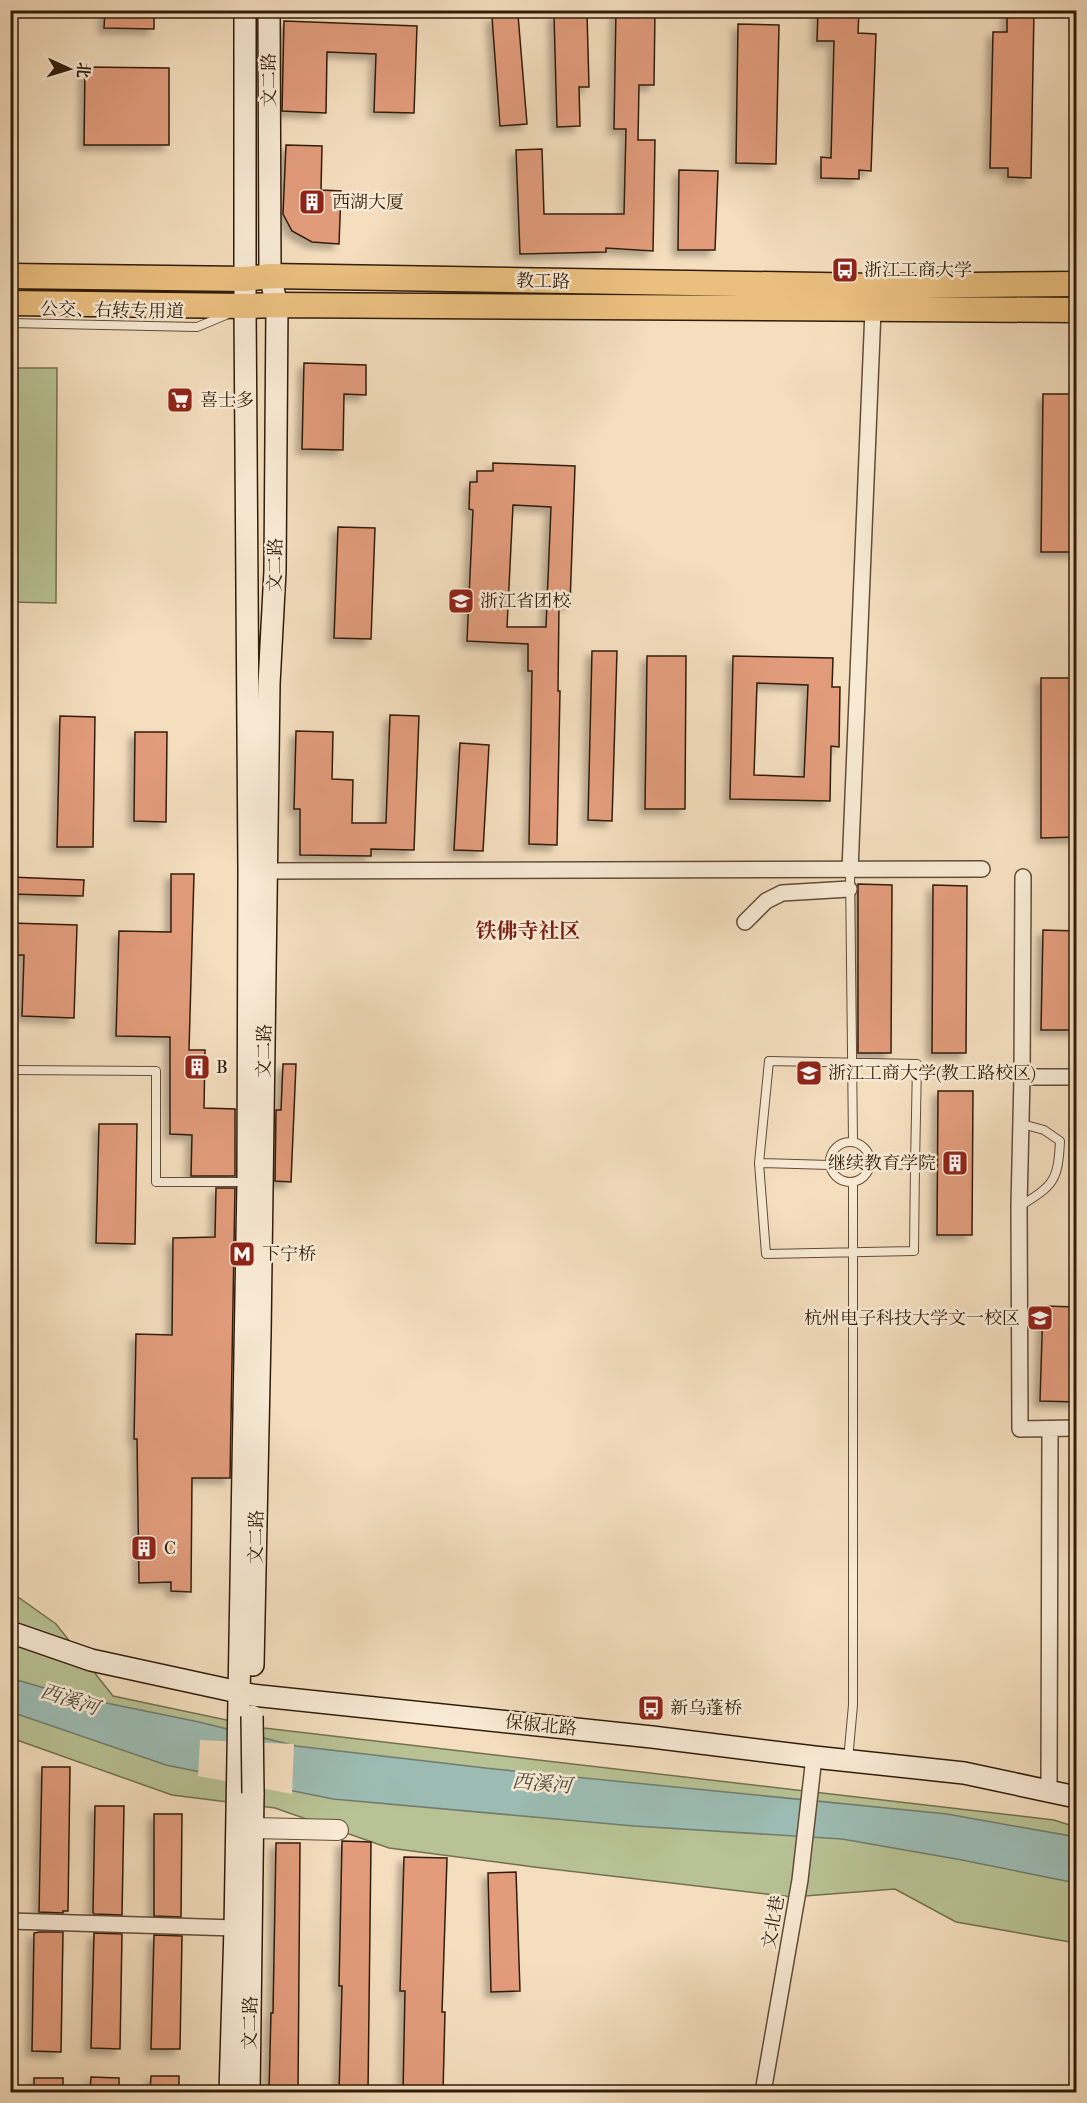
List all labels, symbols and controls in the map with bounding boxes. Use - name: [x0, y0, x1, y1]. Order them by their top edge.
- north arrow: [39, 39, 99, 99]
- street label: 文二路: [259, 53, 280, 107]
- text: 北: [73, 61, 94, 79]
- building icon: 西湖大厦: [297, 187, 327, 217]
- place label: 西湖大厦: [332, 192, 404, 213]
- bus stop icon: 浙江工商大学: [830, 255, 860, 285]
- place label: 浙江工商大学: [864, 260, 972, 281]
- street label: 教工路: [516, 271, 570, 292]
- street label: 公交、右转专用道: [40, 299, 184, 322]
- supermarket icon: 喜士多: [165, 385, 195, 415]
- place label: 喜士多: [200, 390, 254, 411]
- street label: 文二路: [265, 538, 286, 592]
- school or university icon: 浙江省团校: [446, 586, 476, 616]
- place label: 浙江省团校: [480, 591, 570, 612]
- district label: 铁佛寺社区: [476, 919, 581, 943]
- street label: 文二路: [254, 1024, 275, 1078]
- building icon: B: [182, 1052, 212, 1082]
- place label: B: [216, 1057, 228, 1078]
- school or university icon: 浙江工商大学(教工路校区): [794, 1058, 824, 1088]
- place label: 浙江工商大学(教工路校区): [828, 1063, 1036, 1084]
- building icon: 继续教育学院: [940, 1148, 970, 1178]
- place label: 继续教育学院: [828, 1153, 936, 1174]
- metro station icon: 下宁桥: [227, 1239, 257, 1269]
- place label: 下宁桥: [262, 1244, 316, 1265]
- school or university icon: 杭州电子科技大学文一校区: [1025, 1303, 1055, 1333]
- place label: 杭州电子科技大学文一校区: [804, 1308, 1020, 1329]
- street label: 文二路: [246, 1510, 267, 1564]
- building icon: C: [129, 1533, 159, 1563]
- place label: C: [164, 1538, 176, 1559]
- water label: 西溪河: [38, 1679, 105, 1721]
- bus stop icon: 新乌蓬桥: [636, 1693, 666, 1723]
- place label: 新乌蓬桥: [670, 1698, 742, 1719]
- street label: 保俶北路: [504, 1711, 578, 1740]
- water label: 西溪河: [511, 1769, 576, 1798]
- street label: 文北巷: [758, 1894, 789, 1950]
- street label: 文二路: [240, 1996, 261, 2050]

